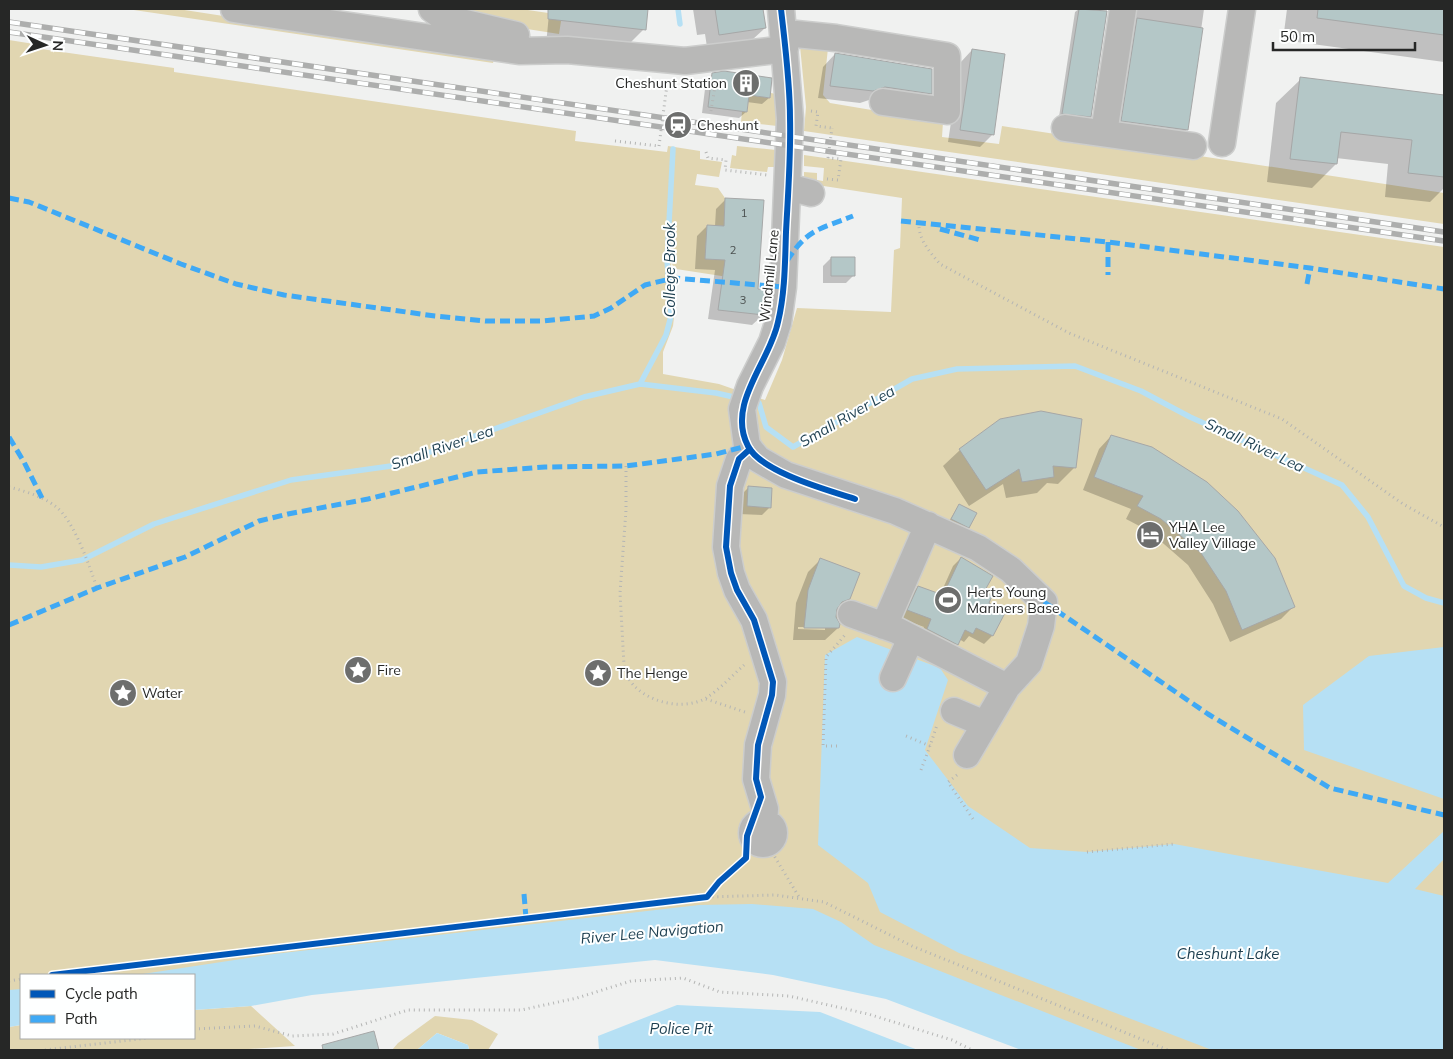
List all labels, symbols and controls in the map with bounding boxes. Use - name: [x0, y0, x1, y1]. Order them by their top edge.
- north arrow: [20, 20, 70, 70]
- scale bar: [1273, 20, 1416, 52]
- text: 50 m: [1280, 27, 1315, 46]
- text: N: [49, 40, 67, 51]
- building icon: Cheshunt Station: [731, 68, 761, 98]
- place label: Cheshunt Station: [615, 74, 727, 92]
- station icon: Cheshunt: [663, 110, 693, 140]
- place label: Cheshunt: [697, 116, 759, 134]
- house number: 1: [741, 206, 747, 220]
- water label: College Brook: [660, 221, 679, 318]
- street label: Windmill Lane: [755, 229, 783, 323]
- house number: 2: [730, 243, 737, 257]
- house number: 3: [740, 293, 746, 307]
- water label: Small River Lea: [796, 381, 898, 451]
- water label: Small River Lea: [1202, 414, 1308, 476]
- water label: Small River Lea: [388, 421, 496, 473]
- place label: YHA Lee Valley Village: [1168, 518, 1256, 552]
- hotel icon: YHA Lee Valley Village: [1135, 520, 1165, 550]
- place label: Herts Young Mariners Base: [967, 583, 1060, 617]
- sports icon: Herts Young Mariners Base: [933, 585, 963, 615]
- place icon: Fire: [343, 655, 373, 685]
- place icon: The Henge: [583, 658, 613, 688]
- place label: Fire: [377, 661, 401, 679]
- place label: The Henge: [617, 664, 688, 682]
- place icon: Water: [108, 678, 138, 708]
- place label: Water: [142, 684, 184, 702]
- water label: River Lee Navigation: [580, 916, 725, 948]
- water label: Cheshunt Lake: [1177, 944, 1279, 963]
- legend: [20, 974, 195, 1039]
- text: Cycle path: [65, 984, 138, 1003]
- text: Path: [65, 1009, 97, 1028]
- water label: Police Pit: [649, 1019, 713, 1038]

